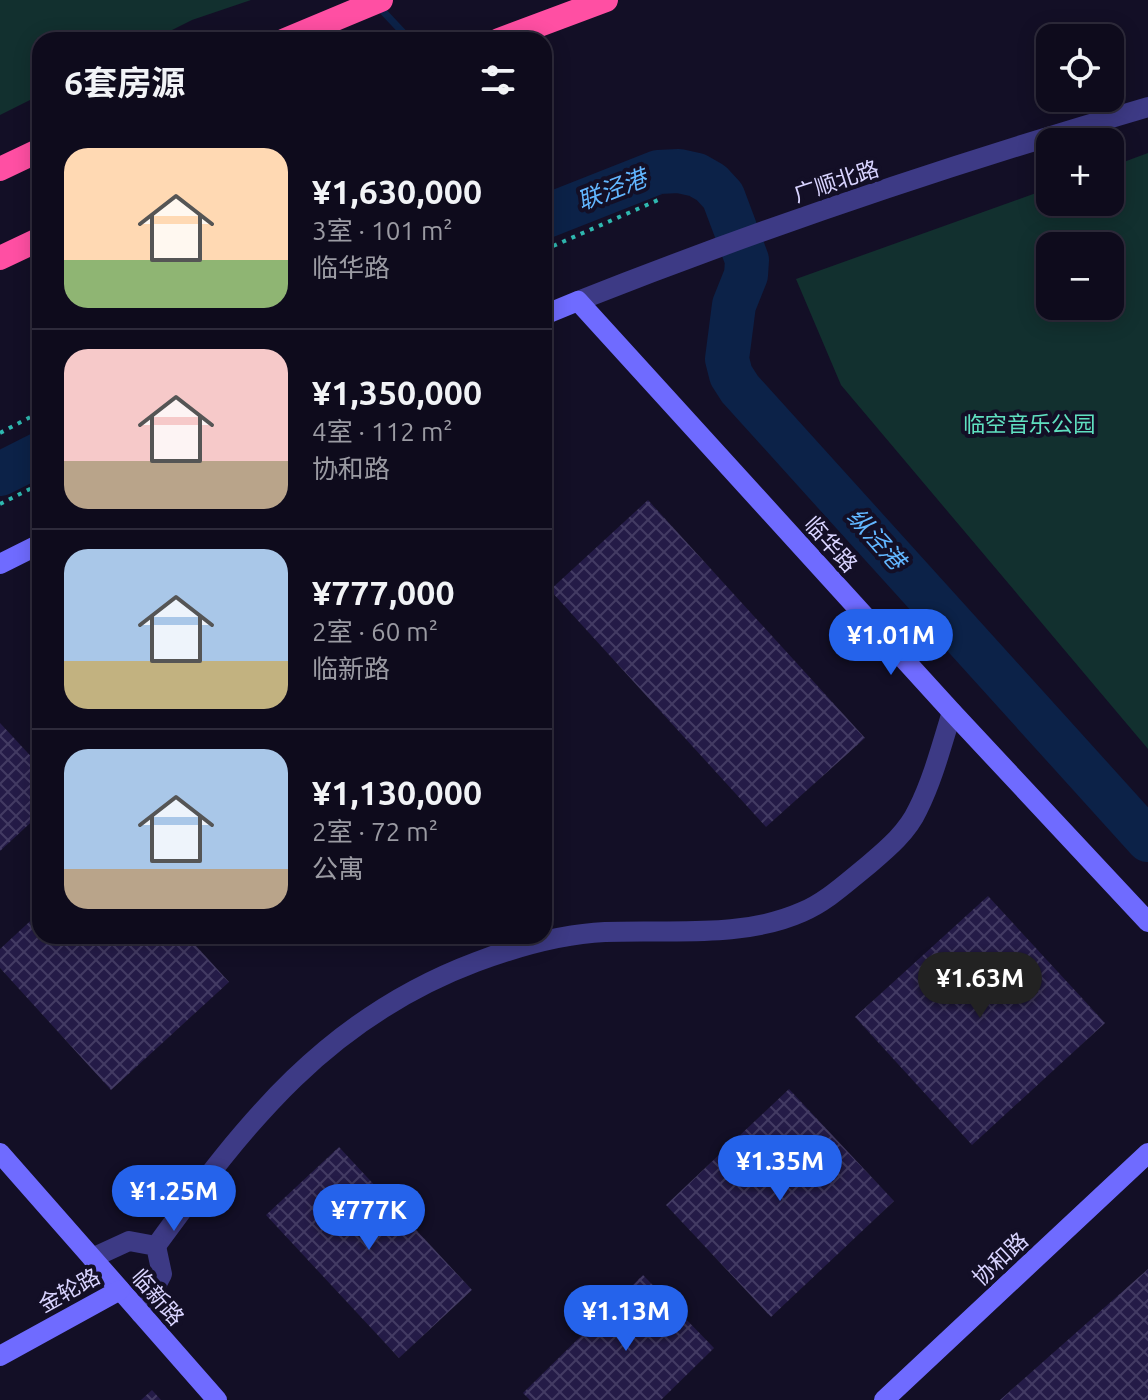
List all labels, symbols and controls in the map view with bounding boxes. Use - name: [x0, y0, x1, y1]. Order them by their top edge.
- map controls: [1036, 24, 1124, 320]
- button: locate: [1036, 24, 1124, 112]
- icon: filters: [476, 58, 520, 102]
- text: 6套房源: [64, 63, 185, 101]
- button: +: [1036, 128, 1124, 216]
- street label: 广顺北路: [790, 155, 882, 206]
- water label: 联泾港: [573, 163, 653, 215]
- text: ¥1,630,000: [312, 172, 482, 210]
- icon: home: [128, 180, 224, 276]
- text: 3室 · 101 m²: [312, 216, 453, 245]
- button: −: [1036, 232, 1124, 320]
- text: 临华路: [312, 253, 390, 282]
- text: ¥1,350,000: [312, 373, 482, 411]
- icon: home: [128, 381, 224, 477]
- park label: 临空音乐公园: [963, 411, 1095, 436]
- text: 4室 · 112 m²: [312, 417, 453, 446]
- text: 协和路: [312, 454, 390, 483]
- water label: 纵泾港: [842, 503, 913, 577]
- street label: 临华路: [800, 511, 863, 577]
- text: ¥777,000: [312, 573, 455, 611]
- icon: home: [128, 581, 224, 677]
- pin: ¥1.01M: [826, 609, 956, 677]
- text: 2室 · 60 m²: [312, 617, 438, 646]
- text: ¥1.01M: [847, 620, 935, 649]
- text: 临新路: [312, 654, 390, 683]
- text: ¥1,130,000: [312, 773, 482, 811]
- icon: home: [128, 781, 224, 877]
- text: 2室 · 72 m²: [312, 817, 438, 846]
- text: 公寓: [312, 854, 364, 883]
- pin: ¥1.63M: [915, 952, 1045, 1020]
- text: ¥1.63M: [936, 963, 1024, 992]
- pin: ¥1.35M: [715, 1135, 845, 1203]
- text: ¥1.35M: [736, 1146, 824, 1175]
- pin: ¥1.25M: [109, 1165, 239, 1233]
- text: ¥1.25M: [130, 1176, 218, 1205]
- pin: ¥777K: [313, 1184, 425, 1252]
- text: ¥777K: [331, 1195, 407, 1224]
- street label: 协和路: [967, 1227, 1032, 1290]
- street label: 金轮路: [34, 1263, 104, 1316]
- street label: 临新路: [127, 1264, 189, 1330]
- pin: ¥1.13M: [561, 1285, 691, 1353]
- text: ¥1.13M: [582, 1296, 670, 1325]

